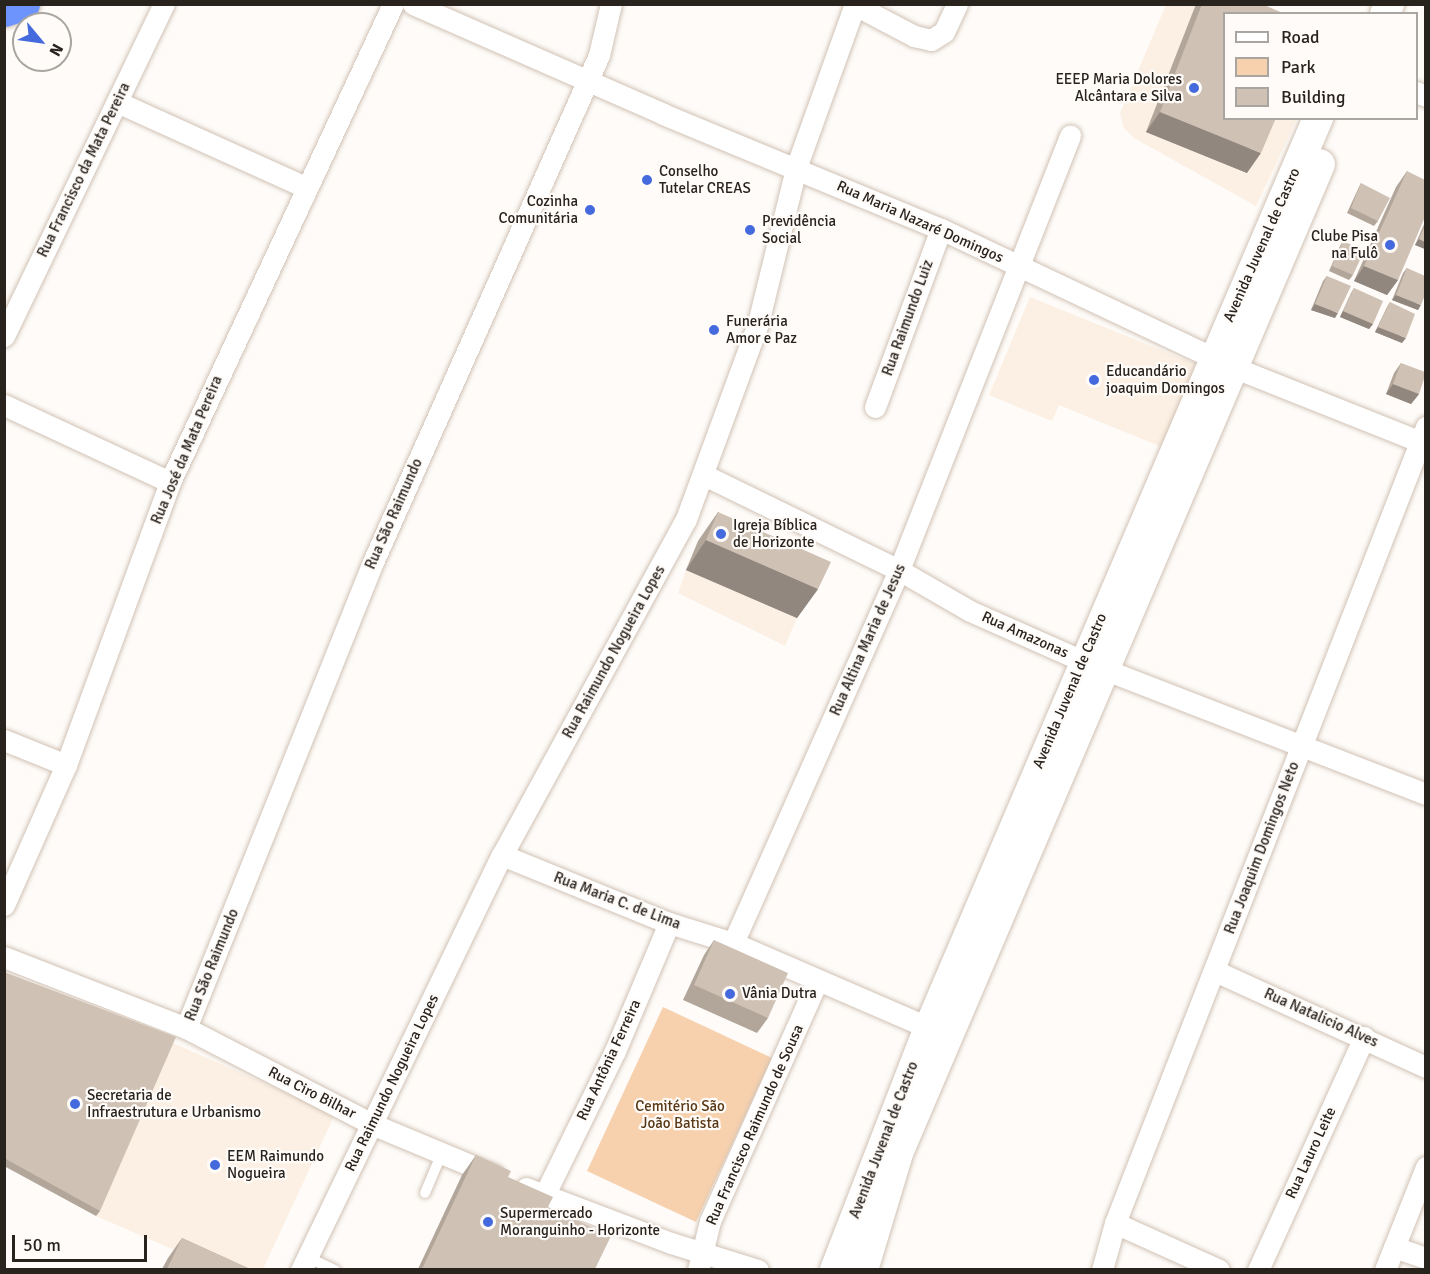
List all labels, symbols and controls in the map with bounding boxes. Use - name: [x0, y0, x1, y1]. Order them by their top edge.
- north arrow: [12, 12, 72, 72]
- legend: [1223, 12, 1418, 120]
- text: Road: [1281, 26, 1320, 48]
- text: N: [45, 40, 67, 59]
- text: Park: [1281, 56, 1316, 78]
- place label: EEEP Maria Dolores Alcântara e Silva: [1055, 70, 1182, 105]
- street label: Rua Francisco da Mata Pereira: [34, 80, 134, 260]
- marker: EEEP Maria Dolores Alcântara e Silva: [1187, 81, 1201, 95]
- text: Building: [1281, 86, 1345, 108]
- place label: Conselho Tutelar CREAS: [659, 162, 751, 197]
- street label: Avenida Juvenal de Castro: [1220, 165, 1304, 325]
- marker: Conselho Tutelar CREAS: [640, 173, 654, 187]
- street label: Rua Maria Nazaré Domingos: [834, 177, 1006, 267]
- place label: Cozinha Comunitária: [499, 192, 578, 227]
- marker: Cozinha Comunitária: [583, 203, 597, 217]
- place label: Previdência Social: [762, 212, 836, 247]
- marker: Previdência Social: [743, 223, 757, 237]
- place label: Clube Pisa na Fulô: [1311, 227, 1378, 262]
- marker: Clube Pisa na Fulô: [1383, 238, 1397, 252]
- street label: Rua Raimundo Luiz: [879, 258, 937, 378]
- place label: Funerária Amor e Paz: [726, 312, 797, 347]
- marker: Funerária Amor e Paz: [707, 323, 721, 337]
- place label: Educandário joaquim Domingos: [1106, 362, 1225, 397]
- street label: Rua José da Mata Pereira: [148, 373, 226, 527]
- marker: Educandário joaquim Domingos: [1087, 373, 1101, 387]
- street label: Rua São Raimundo: [361, 456, 427, 572]
- place label: Igreja Bíblica de Horizonte: [733, 516, 817, 551]
- marker: Igreja Bíblica de Horizonte: [714, 527, 728, 541]
- street label: Rua Altina Maria de Jesus: [826, 561, 910, 719]
- street label: Rua Raimundo Nogueira Lopes: [559, 562, 669, 742]
- street label: Rua Amazonas: [979, 608, 1071, 662]
- street label: Avenida Juvenal de Castro: [1029, 611, 1111, 771]
- street label: Rua Joaquim Domingos Neto: [1221, 759, 1303, 937]
- street label: Rua Maria C. de Lima: [551, 868, 683, 934]
- street label: Rua São Raimundo: [181, 906, 243, 1024]
- place label: Vânia Dutra: [742, 985, 817, 1003]
- street label: Rua Natalicio Alves: [1261, 985, 1381, 1051]
- marker: Vânia Dutra: [723, 987, 737, 1001]
- street label: Rua Raimundo Nogueira Lopes: [341, 991, 443, 1175]
- street label: Rua Antônia Ferreira: [573, 997, 645, 1123]
- street label: Rua Francisco Raimundo de Sousa: [703, 1022, 807, 1228]
- street label: Avenida Juvenal de Castro: [846, 1059, 922, 1221]
- street label: Rua Ciro Bilhar: [265, 1063, 359, 1123]
- place label: Secretaria de Infraestrutura e Urbanismo: [87, 1086, 261, 1121]
- marker: Secretaria de Infraestrutura e Urbanismo: [68, 1097, 82, 1111]
- park label: Cemitério São João Batista: [635, 1097, 725, 1132]
- street label: Rua Lauro Leite: [1282, 1104, 1340, 1202]
- place label: EEM Raimundo Nogueira: [227, 1147, 324, 1182]
- marker: EEM Raimundo Nogueira: [208, 1158, 222, 1172]
- place label: Supermercado Moranguinho - Horizonte: [500, 1204, 660, 1239]
- marker: Supermercado Moranguinho - Horizonte: [481, 1215, 495, 1229]
- scale bar: [15, 1223, 150, 1261]
- text: 50 m: [23, 1234, 61, 1256]

